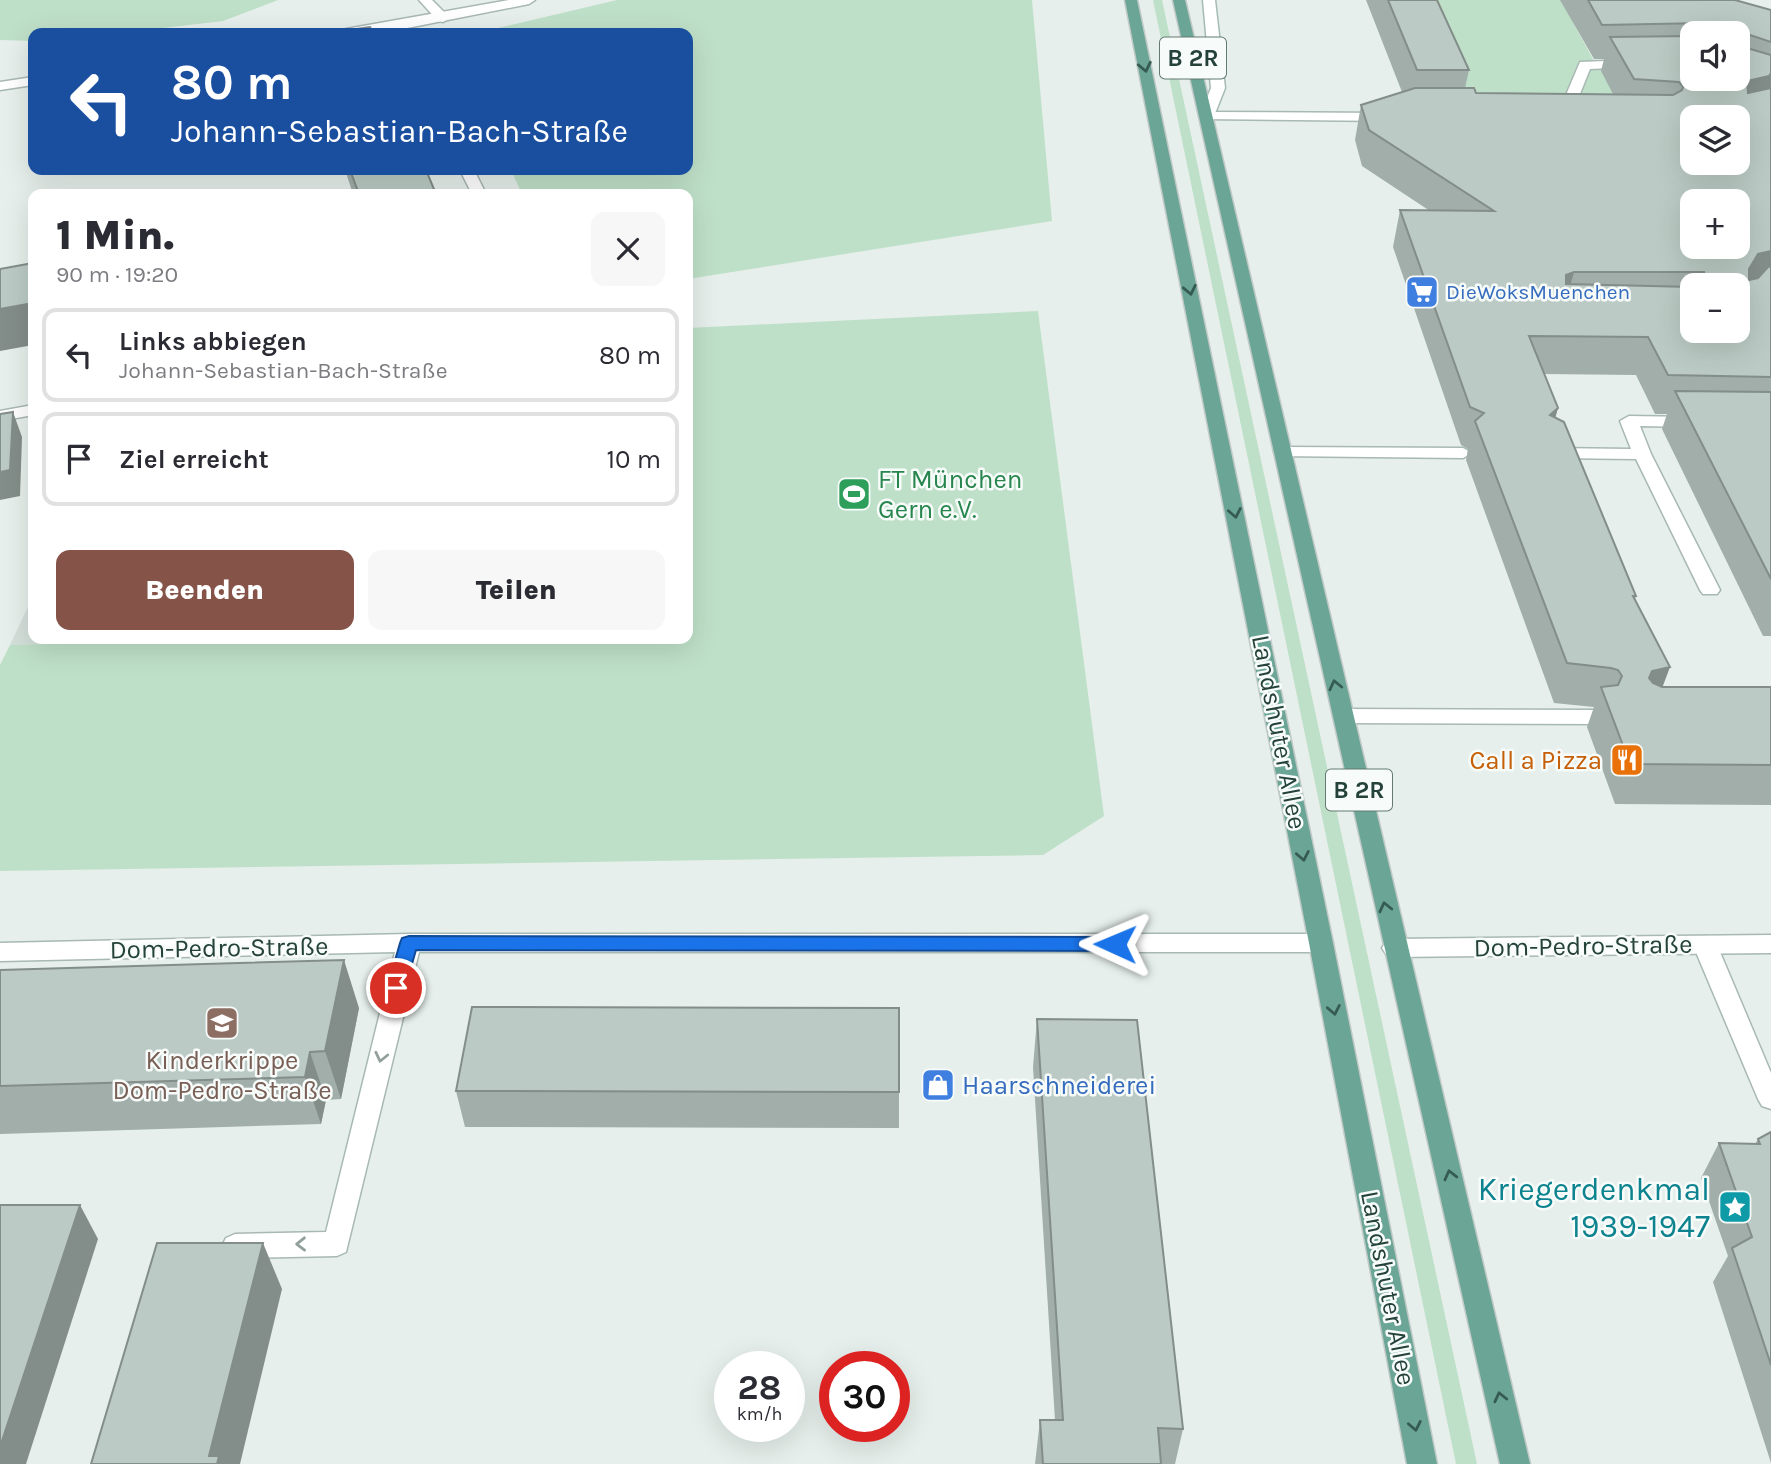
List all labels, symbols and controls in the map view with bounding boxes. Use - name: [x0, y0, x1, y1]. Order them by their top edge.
- map controls: [1680, 21, 1750, 343]
- button: sound: [1680, 21, 1750, 91]
- road number: B 2R: [1160, 38, 1226, 78]
- text: 80 m: [171, 54, 293, 111]
- icon: left: [56, 56, 147, 147]
- one-way arrow: [1136, 61, 1151, 73]
- button: layers: [1680, 105, 1750, 175]
- text: Johann-Sebastian-Bach-Straße: [171, 113, 628, 150]
- button: +: [1680, 189, 1750, 259]
- text: 1 Min.: [56, 210, 174, 260]
- button: close: [591, 212, 665, 286]
- text: 90 m · 19:20: [56, 261, 178, 288]
- supermarket icon: DieWoksMuenchen: [1403, 273, 1441, 311]
- button: −: [1680, 273, 1750, 343]
- place label: DieWoksMuenchen: [1446, 280, 1630, 304]
- one-way arrow: [1182, 284, 1197, 296]
- text: Links abbiegen: [119, 326, 307, 357]
- icon: left: [60, 336, 98, 374]
- text: 80 m: [599, 340, 661, 371]
- text: Johann-Sebastian-Bach-Straße: [119, 357, 447, 384]
- icon: arrive: [60, 440, 98, 478]
- text: Ziel erreicht: [119, 444, 269, 475]
- text: 10 m: [606, 444, 661, 475]
- place label: FT München Gern e.V.: [878, 464, 1022, 525]
- sports icon: FT München Gern e.V.: [835, 475, 873, 513]
- one-way arrow: [1226, 507, 1241, 519]
- button: Beenden: [56, 550, 354, 630]
- button: Teilen: [368, 550, 665, 630]
- street label: Landshuter Allee: [1245, 632, 1313, 832]
- one-way arrow: [1329, 679, 1344, 691]
- restaurant icon: Call a Pizza: [1608, 741, 1646, 779]
- place label: Call a Pizza: [1469, 745, 1602, 776]
- road number: B 2R: [1326, 770, 1392, 810]
- one-way arrow: [1295, 850, 1310, 862]
- one-way arrow: [1379, 901, 1394, 913]
- position arrow: [1078, 907, 1152, 981]
- street label: Dom-Pedro-Straße: [1473, 929, 1693, 963]
- street label: Dom-Pedro-Straße: [109, 931, 329, 965]
- pin: [366, 958, 426, 1018]
- icon: arrive: [377, 969, 415, 1007]
- school or university icon: Kinderkrippe Dom-Pedro-Straße: [203, 1004, 241, 1042]
- one-way arrow: [1325, 1004, 1340, 1016]
- place label: Kinderkrippe Dom-Pedro-Straße: [112, 1045, 332, 1106]
- one-way arrow: [374, 1051, 389, 1063]
- shop icon: Haarschneiderei: [919, 1066, 957, 1104]
- place label: Haarschneiderei: [962, 1070, 1156, 1101]
- one-way arrow: [1443, 1170, 1458, 1182]
- place label: Kriegerdenkmal 1939-1947: [1478, 1171, 1710, 1245]
- street label: Landshuter Allee: [1354, 1188, 1422, 1388]
- place icon: Kriegerdenkmal 1939-1947: [1716, 1188, 1754, 1226]
- one-way arrow: [296, 1237, 307, 1252]
- speed limit sign: 30: [819, 1351, 910, 1442]
- text: 28: [738, 1367, 781, 1408]
- one-way arrow: [1493, 1391, 1508, 1403]
- text: km/h: [737, 1403, 782, 1425]
- one-way arrow: [1406, 1420, 1421, 1432]

